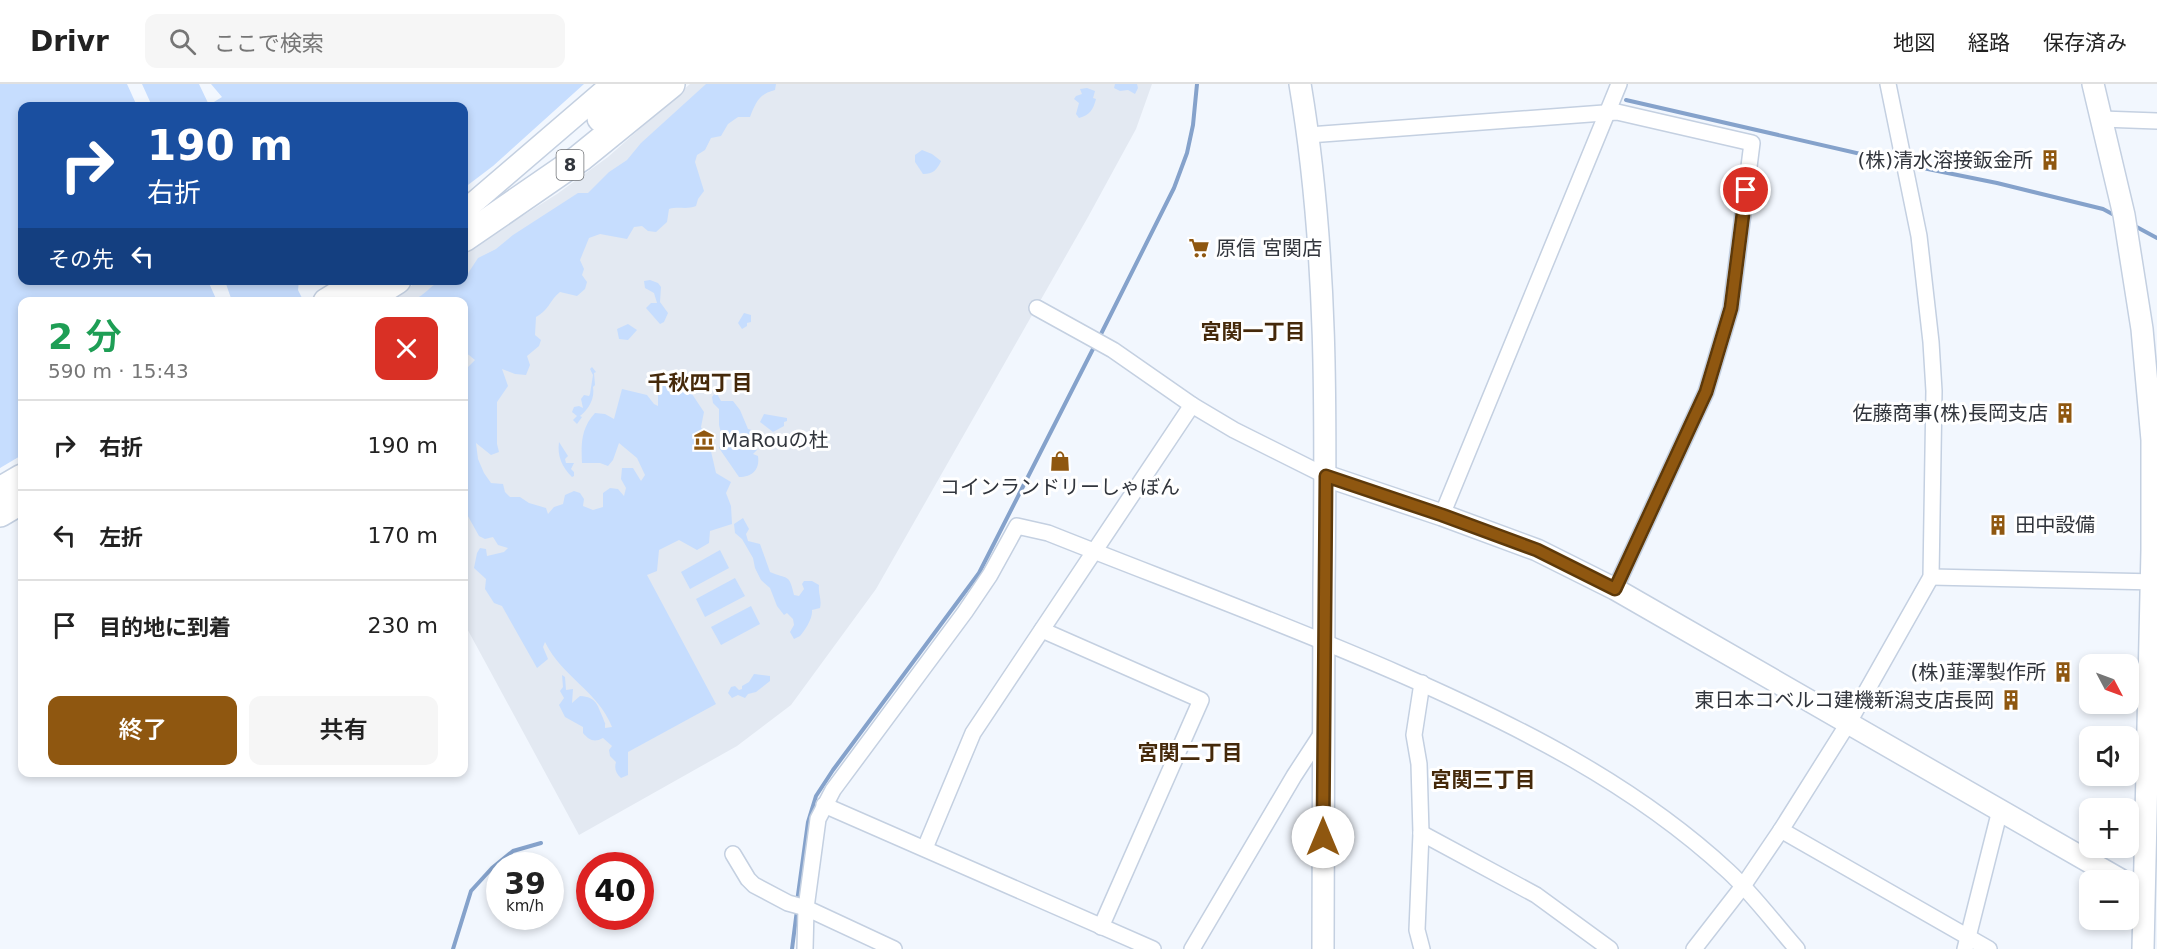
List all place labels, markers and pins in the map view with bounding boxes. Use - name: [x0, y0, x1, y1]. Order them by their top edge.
- place label: (株)清水溶接鈑金所: [1857, 148, 2033, 172]
- building icon: (株)清水溶接鈑金所: [2038, 148, 2062, 172]
- pin: [1720, 164, 1771, 215]
- supermarket icon: 原信 宮関店: [1187, 236, 1211, 260]
- place label: 原信 宮関店: [1216, 236, 1322, 260]
- place label: 佐藤商事(株)長岡支店: [1852, 401, 2048, 425]
- building icon: 佐藤商事(株)長岡支店: [2053, 401, 2077, 425]
- museum icon: MaRouの杜: [692, 428, 716, 452]
- place label: MaRouの杜: [721, 428, 828, 452]
- shop icon: コインランドリーしゃぼん: [1048, 449, 1072, 473]
- place label: コインランドリーしゃぼん: [940, 475, 1180, 499]
- building icon: 田中設備: [1986, 513, 2010, 537]
- place label: 田中設備: [2015, 513, 2095, 537]
- place label: (株)韮澤製作所: [1910, 660, 2046, 684]
- building icon: (株)韮澤製作所: [2051, 660, 2075, 684]
- place label: 東日本コベルコ建機新潟支店長岡: [1694, 688, 1994, 712]
- building icon: 東日本コベルコ建機新潟支店長岡: [1999, 688, 2023, 712]

